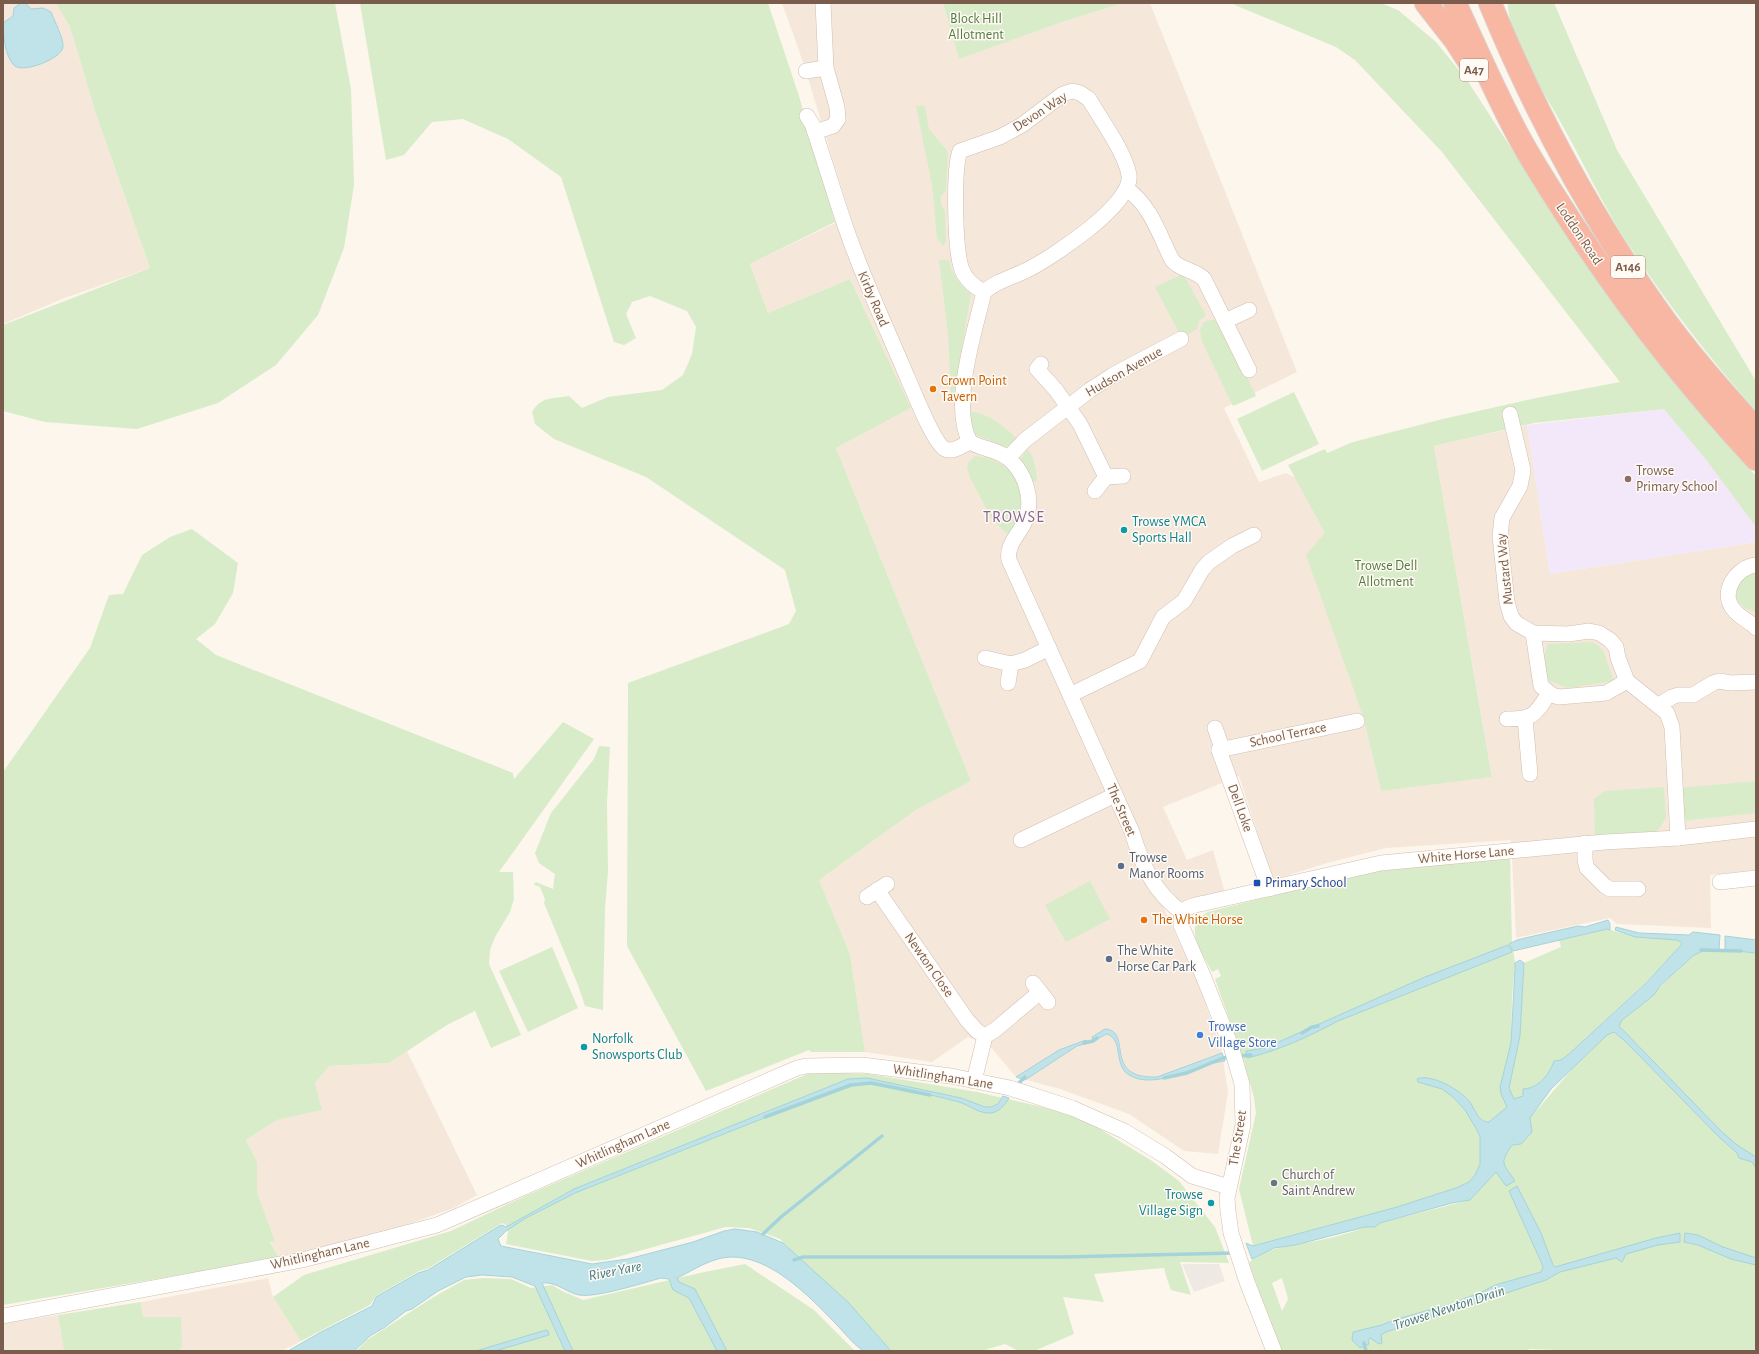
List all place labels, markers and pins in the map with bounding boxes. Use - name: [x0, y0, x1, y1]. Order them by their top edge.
- place label: Crown Point Tavern: [941, 374, 1007, 404]
- marker: Crown Point Tavern: [928, 384, 938, 394]
- place label: Trowse Primary School: [1636, 464, 1718, 494]
- marker: Trowse Primary School: [1623, 474, 1633, 484]
- place label: Trowse YMCA Sports Hall: [1132, 515, 1206, 545]
- marker: Trowse YMCA Sports Hall: [1119, 525, 1129, 535]
- place label: Trowse Manor Rooms: [1129, 851, 1204, 881]
- marker: Trowse Manor Rooms: [1116, 861, 1126, 871]
- place label: Primary School: [1265, 876, 1347, 890]
- marker: Primary School: [1252, 878, 1262, 888]
- place label: The White Horse: [1152, 913, 1243, 927]
- marker: The White Horse: [1139, 915, 1149, 925]
- place label: The White Horse Car Park: [1117, 944, 1197, 974]
- marker: The White Horse Car Park: [1104, 954, 1114, 964]
- place label: Trowse Village Store: [1208, 1020, 1277, 1050]
- marker: Trowse Village Store: [1195, 1030, 1205, 1040]
- place label: Norfolk Snowsports Club: [592, 1032, 682, 1062]
- marker: Norfolk Snowsports Club: [579, 1042, 589, 1052]
- place label: Church of Saint Andrew: [1282, 1168, 1356, 1198]
- marker: Church of Saint Andrew: [1269, 1178, 1279, 1188]
- place label: Trowse Village Sign: [1139, 1188, 1203, 1218]
- marker: Trowse Village Sign: [1206, 1198, 1216, 1208]

